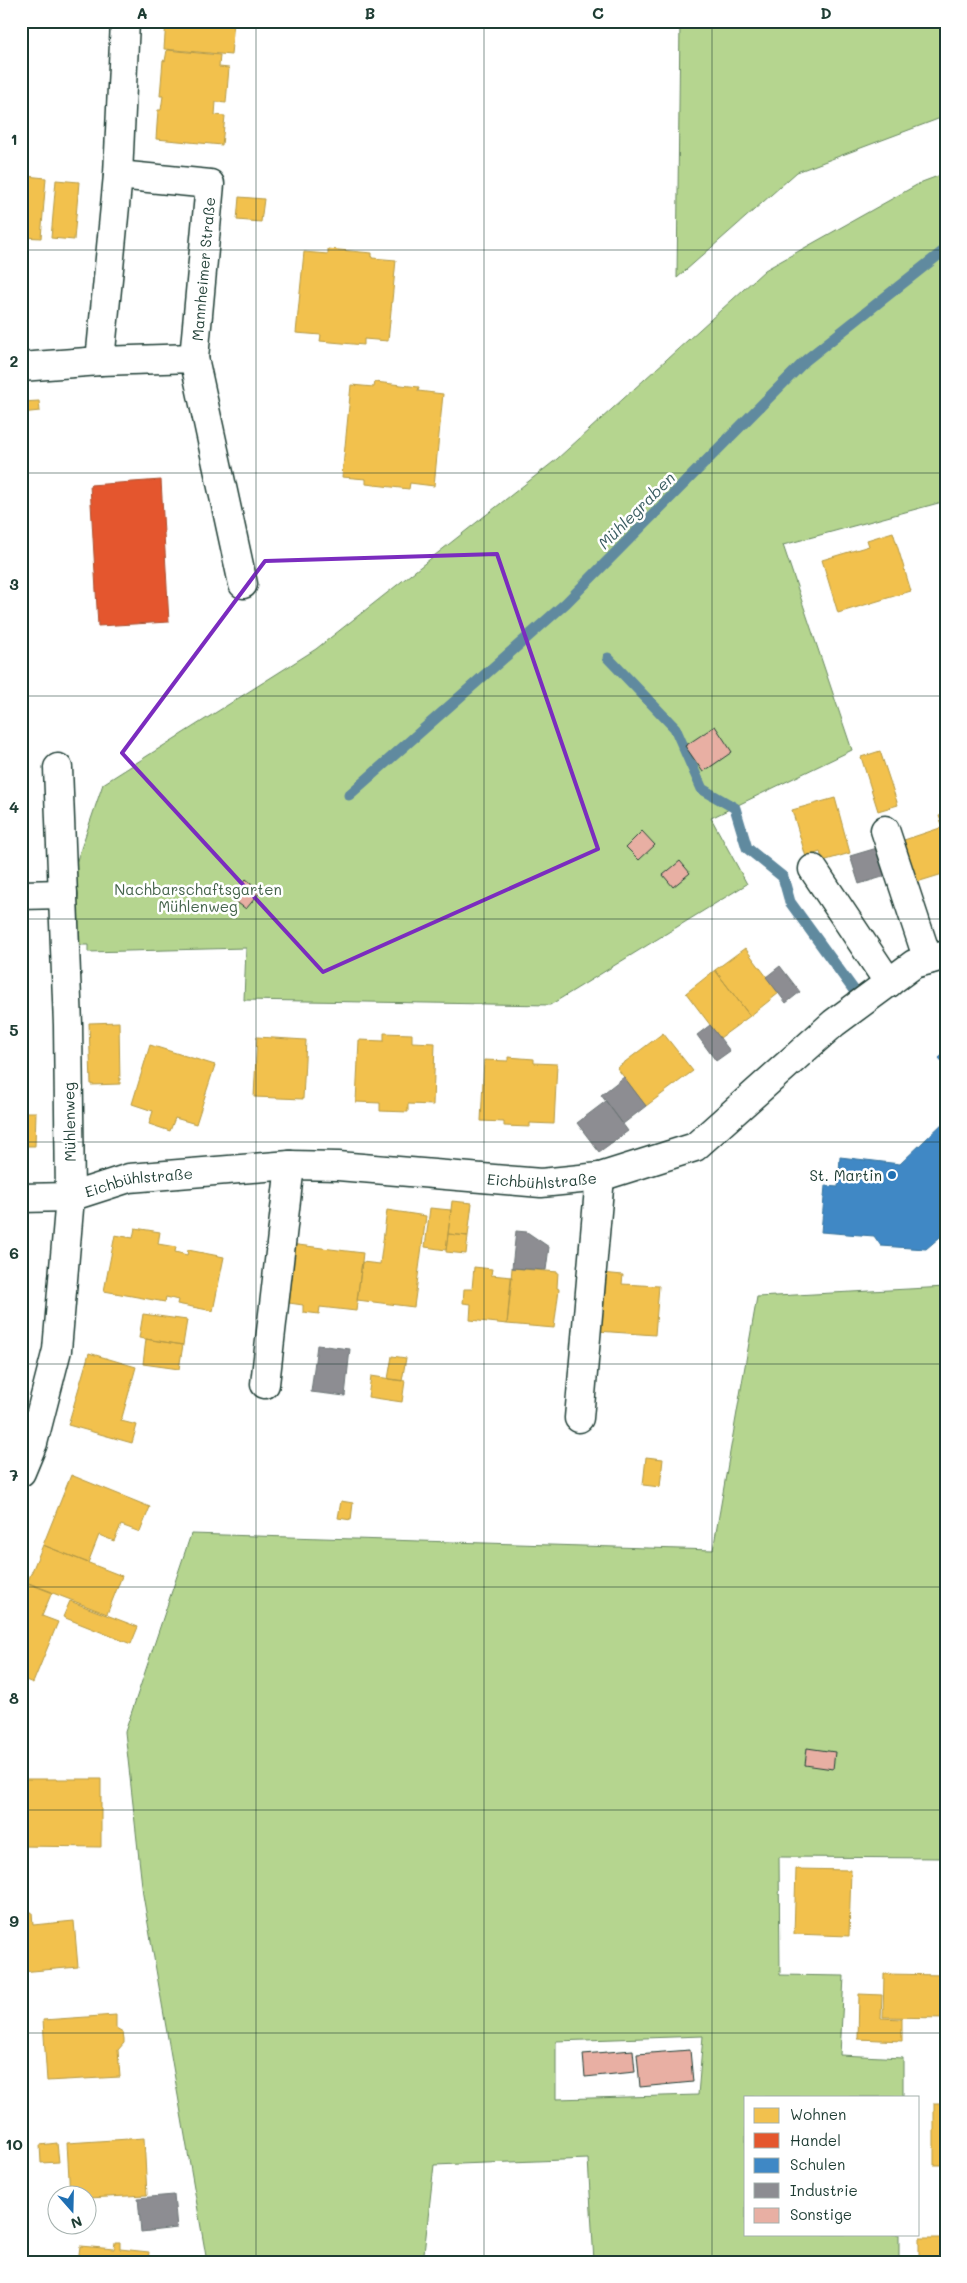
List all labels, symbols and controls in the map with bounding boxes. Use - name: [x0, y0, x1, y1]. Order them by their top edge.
- text: A: [136, 2, 148, 23]
- text: B: [365, 2, 375, 23]
- text: C: [592, 2, 604, 23]
- text: D: [820, 2, 832, 23]
- text: 1: [10, 128, 18, 149]
- street label: Mannheimer Straße: [187, 196, 219, 342]
- text: 2: [10, 350, 19, 371]
- water label: Mühlegraben: [593, 467, 679, 553]
- text: 3: [9, 573, 19, 594]
- text: 4: [9, 796, 19, 817]
- park label: Nachbarschaftsgarten Mühlenweg: [114, 879, 282, 916]
- text: 5: [9, 1019, 19, 1040]
- street label: Mühlenweg: [58, 1082, 80, 1162]
- street label: Eichbühlstraße: [82, 1163, 194, 1202]
- place label: St. Martin: [809, 1165, 882, 1185]
- street label: Eichbühlstraße: [486, 1167, 598, 1193]
- marker: St. Martin: [886, 1169, 898, 1181]
- text: 6: [9, 1242, 19, 1263]
- text: 7: [10, 1464, 19, 1485]
- text: 8: [9, 1687, 19, 1708]
- text: 9: [9, 1910, 19, 1931]
- legend: [744, 2096, 920, 2236]
- text: Wohnen: [790, 2104, 846, 2124]
- text: Handel: [790, 2130, 841, 2150]
- text: 10: [5, 2133, 23, 2154]
- text: Schulen: [790, 2154, 845, 2174]
- text: Industrie: [790, 2180, 858, 2200]
- north arrow: [48, 2186, 98, 2236]
- text: Sonstige: [790, 2204, 852, 2224]
- text: N: [68, 2212, 85, 2233]

